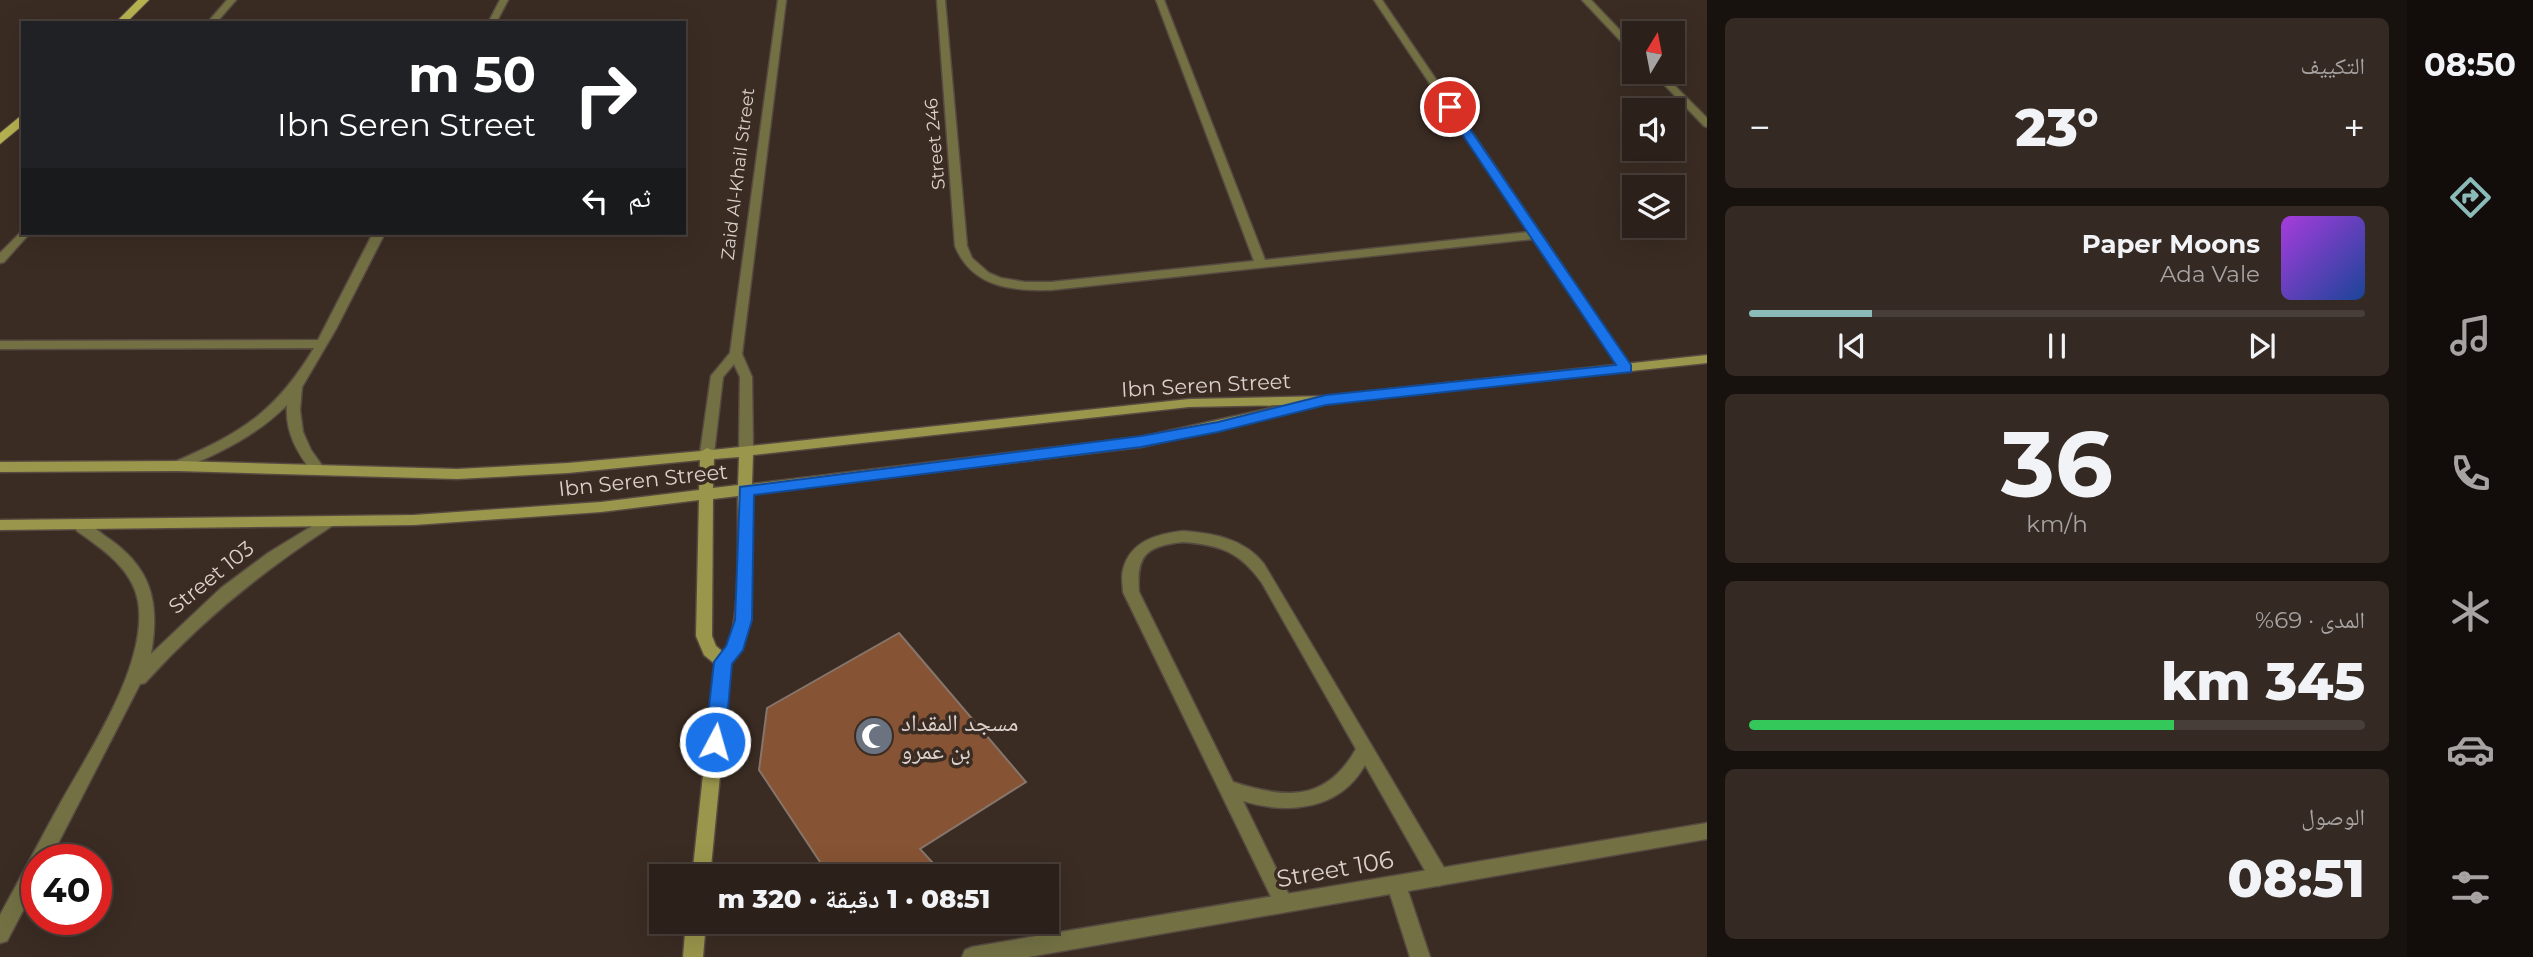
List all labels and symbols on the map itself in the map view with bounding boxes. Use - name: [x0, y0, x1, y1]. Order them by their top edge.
- north arrow: [1622, 21, 1685, 84]
- pin: [1420, 77, 1480, 137]
- street label: Zaid Al-Khail Street: [717, 87, 759, 261]
- street label: Street 246: [920, 97, 950, 191]
- street label: Ibn Seren Street: [1121, 368, 1291, 402]
- street label: Ibn Seren Street: [557, 459, 729, 501]
- street label: Street 103: [163, 535, 259, 619]
- position arrow: [678, 705, 752, 779]
- place label: مسجد المقداد بن عمرو: [901, 708, 1019, 765]
- mosque icon: مسجد المقداد بن عمرو: [853, 715, 895, 757]
- speed limit sign: 40: [21, 844, 112, 935]
- street label: Street 106: [1274, 844, 1396, 894]

